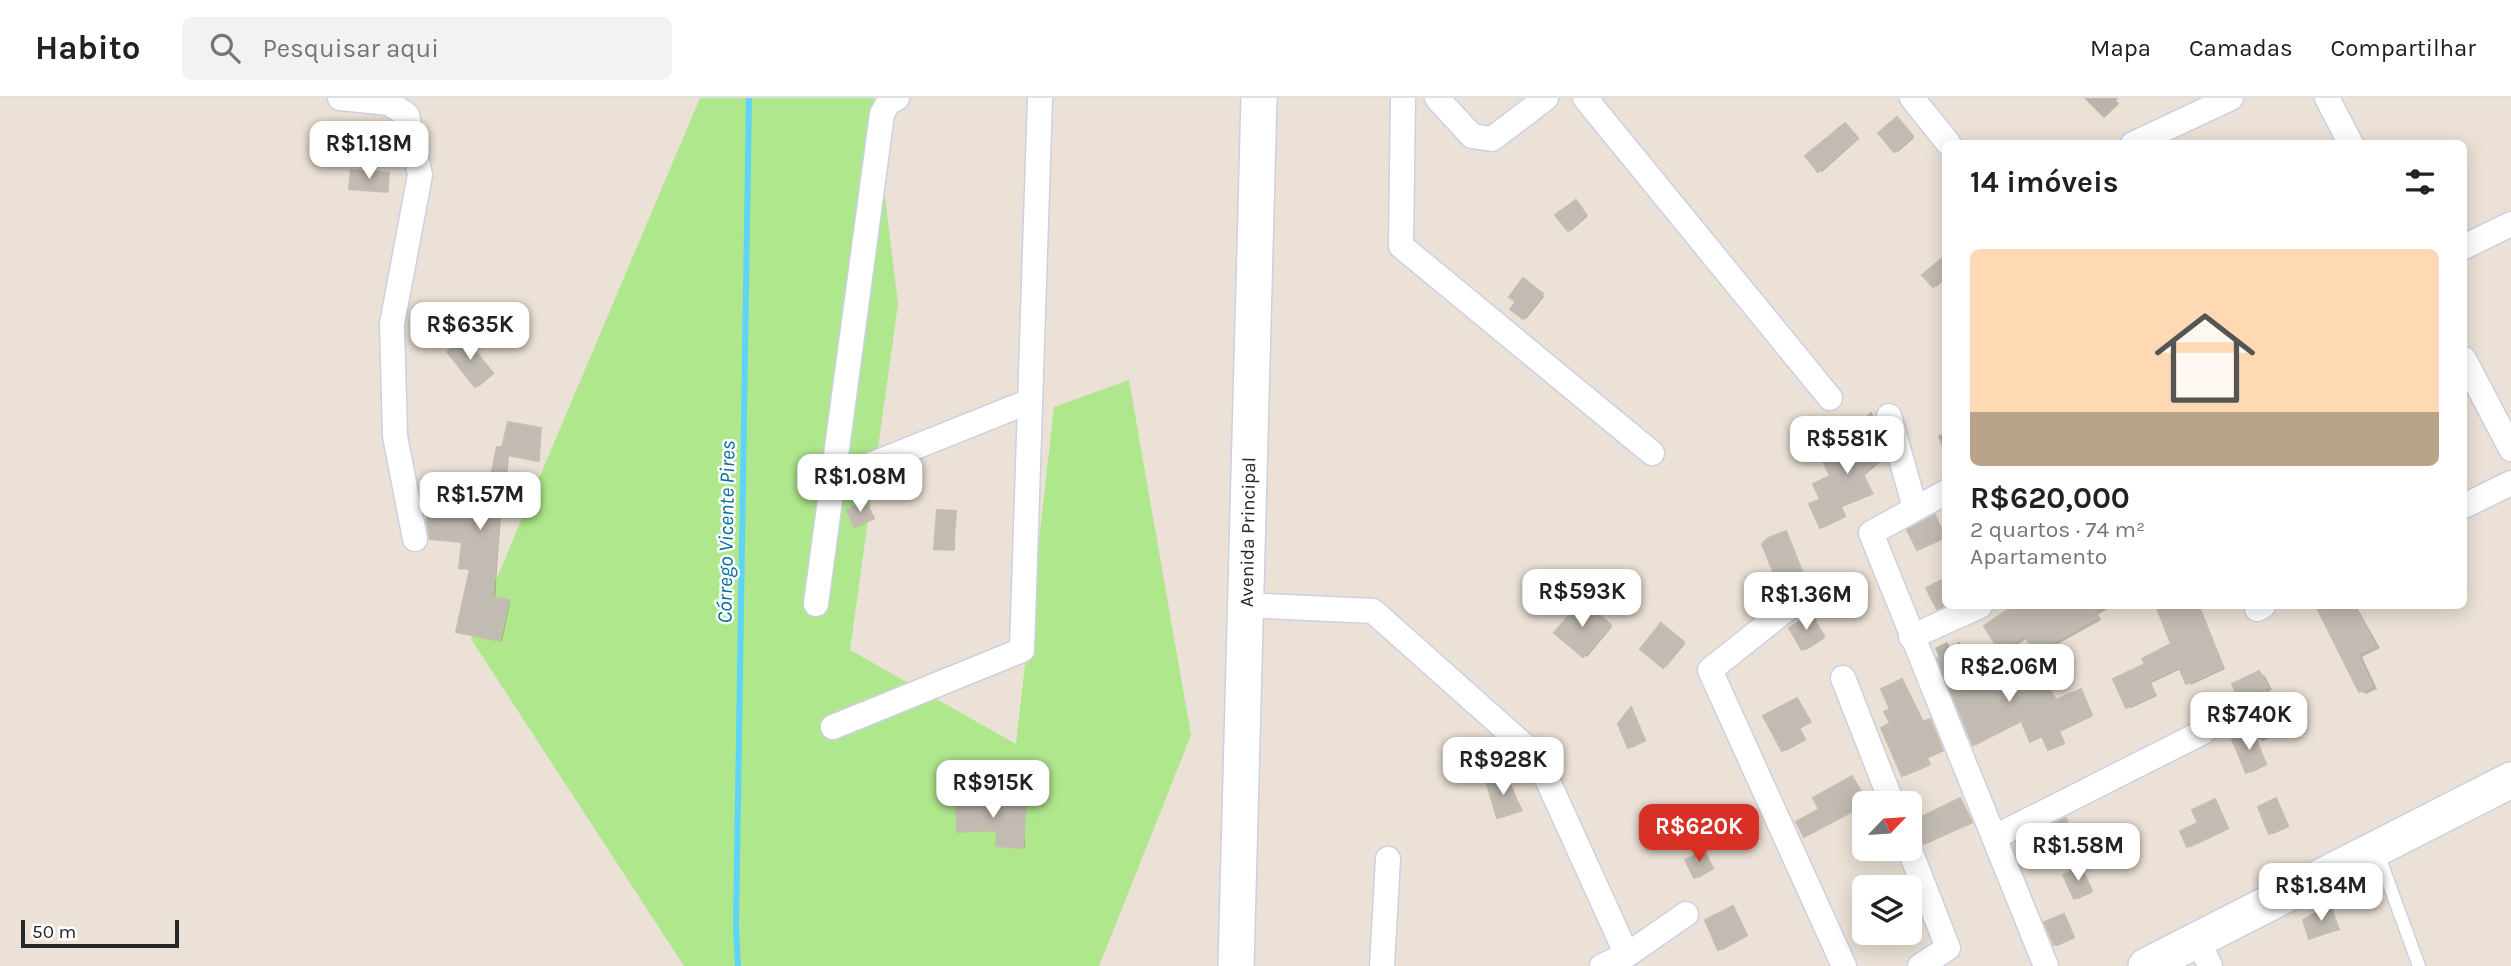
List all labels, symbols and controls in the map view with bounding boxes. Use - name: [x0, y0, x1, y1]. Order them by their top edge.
- search box: [182, 17, 672, 80]
- text: Habito: [35, 29, 140, 67]
- icon: search: [206, 29, 244, 67]
- text: Pesquisar aqui: [262, 33, 439, 64]
- text: Mapa: [2090, 34, 2151, 62]
- text: Camadas: [2189, 34, 2293, 62]
- text: Compartilhar: [2331, 34, 2476, 62]
- pin: R$1.18M: [304, 122, 434, 181]
- text: R$1.18M: [326, 130, 412, 157]
- icon: filters: [2401, 163, 2439, 201]
- text: 14 imóveis: [1970, 164, 2119, 200]
- icon: home: [2142, 295, 2268, 421]
- pin: R$635K: [413, 302, 527, 362]
- text: R$635K: [426, 311, 514, 338]
- pin: R$581K: [1790, 416, 1904, 476]
- text: R$581K: [1806, 425, 1888, 452]
- water label: Córrego Vicente Pires: [712, 440, 740, 624]
- pin: R$1.08M: [795, 454, 925, 514]
- street label: Avenida Principal: [1236, 457, 1260, 607]
- text: R$1.08M: [813, 463, 907, 490]
- pin: R$1.57M: [415, 472, 545, 532]
- text: R$620,000: [1970, 480, 2130, 516]
- text: R$1.57M: [436, 481, 524, 508]
- text: 2 quartos · 74 m²: [1970, 516, 2145, 543]
- text: Apartamento: [1970, 543, 2107, 570]
- pin: R$593K: [1525, 570, 1639, 629]
- pin: R$1.36M: [1741, 573, 1871, 632]
- text: R$593K: [1538, 578, 1626, 605]
- text: R$1.36M: [1760, 581, 1852, 608]
- pin: R$2.06M: [1944, 644, 2074, 704]
- text: R$2.06M: [1960, 653, 2058, 680]
- pin: R$740K: [2192, 692, 2306, 752]
- text: R$740K: [2206, 701, 2292, 728]
- pin: R$928K: [1446, 738, 1560, 797]
- text: R$928K: [1459, 746, 1547, 773]
- pin: R$915K: [936, 760, 1050, 820]
- text: R$915K: [952, 769, 1034, 796]
- north arrow: [1852, 791, 1922, 861]
- map controls: [1852, 791, 1922, 945]
- pin: R$620K: [1642, 804, 1756, 864]
- text: R$620K: [1655, 813, 1743, 840]
- pin: R$1.58M: [2013, 824, 2143, 883]
- text: R$1.58M: [2032, 832, 2124, 859]
- pin: R$1.84M: [2256, 864, 2386, 923]
- text: R$1.84M: [2275, 872, 2367, 899]
- button: layers: [1852, 875, 1922, 945]
- scale bar: [21, 917, 178, 949]
- text: 50 m: [32, 921, 76, 943]

